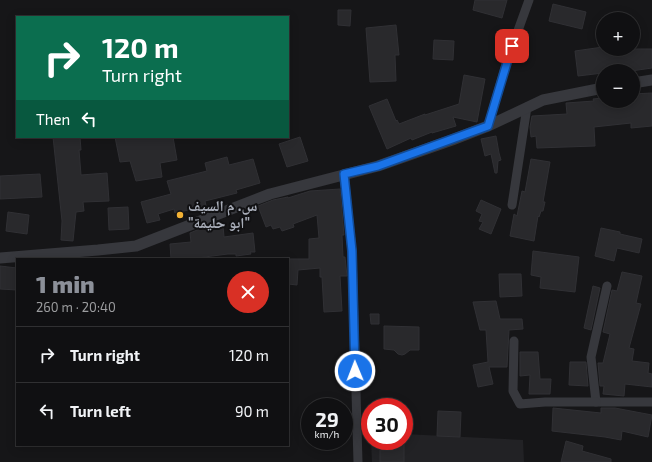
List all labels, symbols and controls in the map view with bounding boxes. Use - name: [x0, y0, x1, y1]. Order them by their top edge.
- map controls: [596, 12, 640, 108]
- button: +: [596, 12, 640, 56]
- pin: [495, 29, 529, 63]
- text: 120 m: [102, 30, 179, 64]
- icon: right: [36, 32, 88, 84]
- icon: arrive: [501, 35, 523, 57]
- text: Turn right: [102, 64, 182, 86]
- button: −: [596, 64, 640, 108]
- icon: left: [78, 108, 100, 130]
- text: Then: [36, 110, 70, 128]
- place label: س. م السيف "ابو حليمة": [188, 196, 258, 232]
- marker: س. م السيف "ابو حليمة": [175, 210, 185, 220]
- text: 1 min: [36, 269, 95, 298]
- button: close: [227, 271, 269, 313]
- text: 260 m · 20:40: [36, 299, 116, 315]
- icon: right: [36, 344, 58, 366]
- text: Turn right: [70, 346, 140, 364]
- text: 120 m: [229, 346, 269, 364]
- position arrow: [334, 350, 376, 392]
- speed limit sign: 30: [361, 398, 413, 450]
- icon: left: [36, 400, 58, 422]
- text: Turn left: [70, 402, 131, 420]
- text: 90 m: [235, 402, 269, 420]
- text: 29: [315, 407, 339, 431]
- text: km/h: [315, 428, 339, 440]

